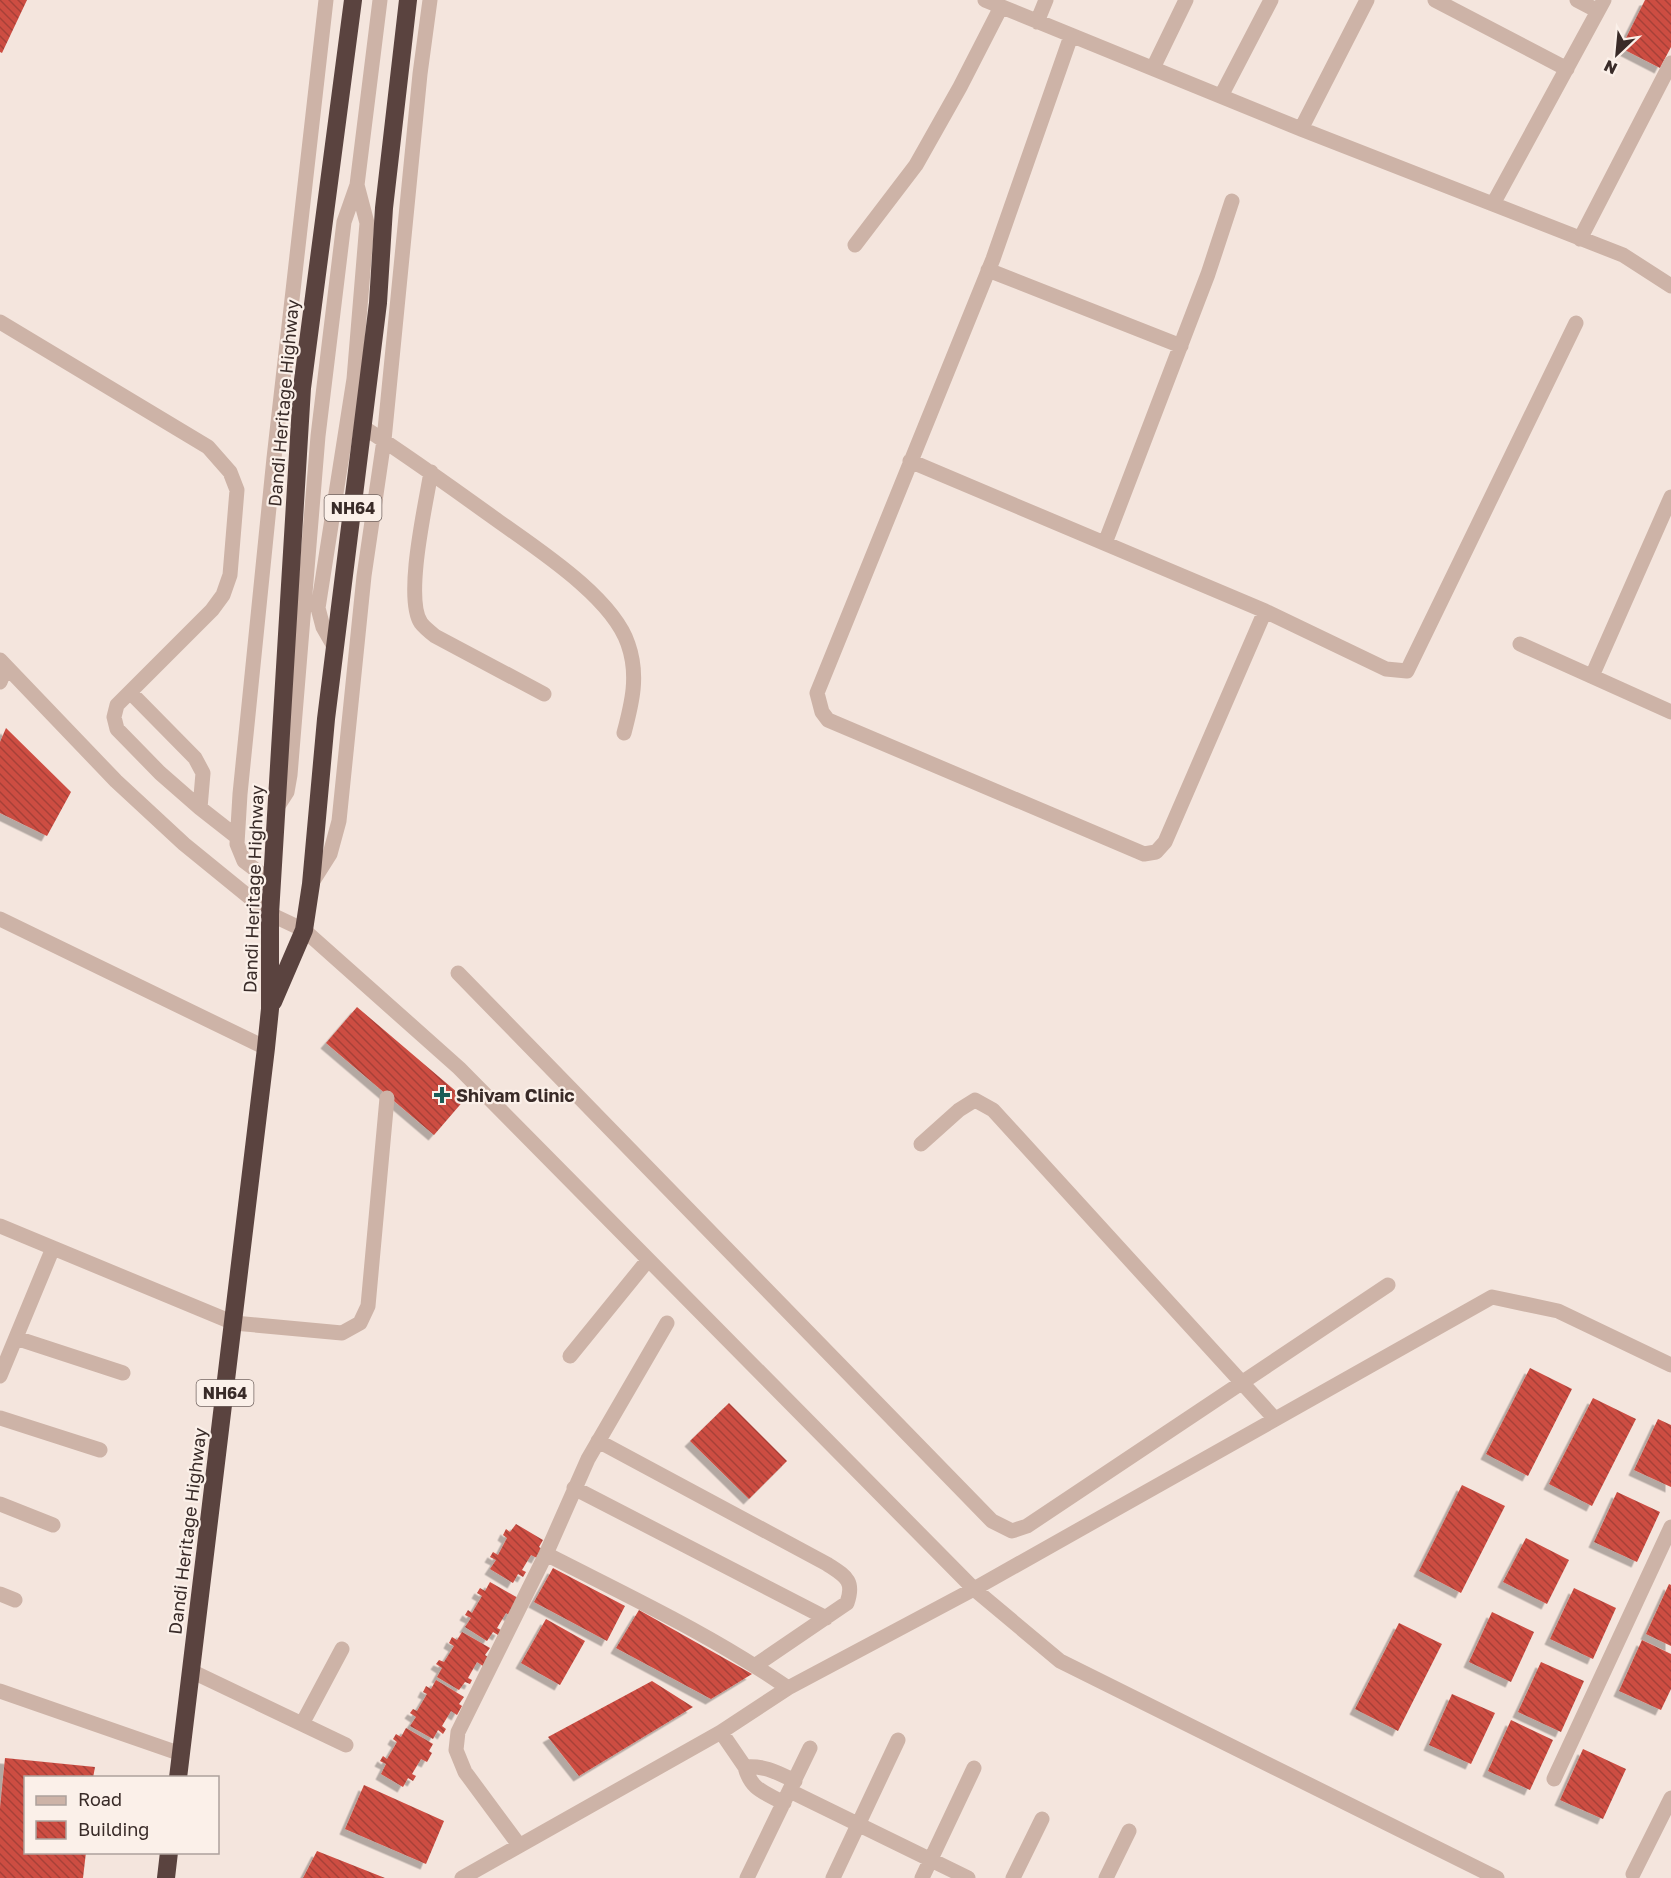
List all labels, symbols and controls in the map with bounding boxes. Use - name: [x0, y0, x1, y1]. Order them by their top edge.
- north arrow: [1587, 24, 1647, 84]
- text: N: [1601, 56, 1620, 79]
- street label: Dandi Heritage Highway: [263, 298, 303, 508]
- road number: NH64: [324, 495, 382, 521]
- street label: Dandi Heritage Highway: [238, 785, 268, 993]
- place label: Shivam Clinic: [456, 1084, 575, 1106]
- marker: Shivam Clinic: [433, 1086, 451, 1104]
- road number: NH64: [196, 1380, 254, 1406]
- street label: Dandi Heritage Highway: [163, 1426, 211, 1636]
- legend: [24, 1776, 219, 1854]
- text: Road: [78, 1788, 122, 1810]
- text: Building: [78, 1818, 149, 1840]

